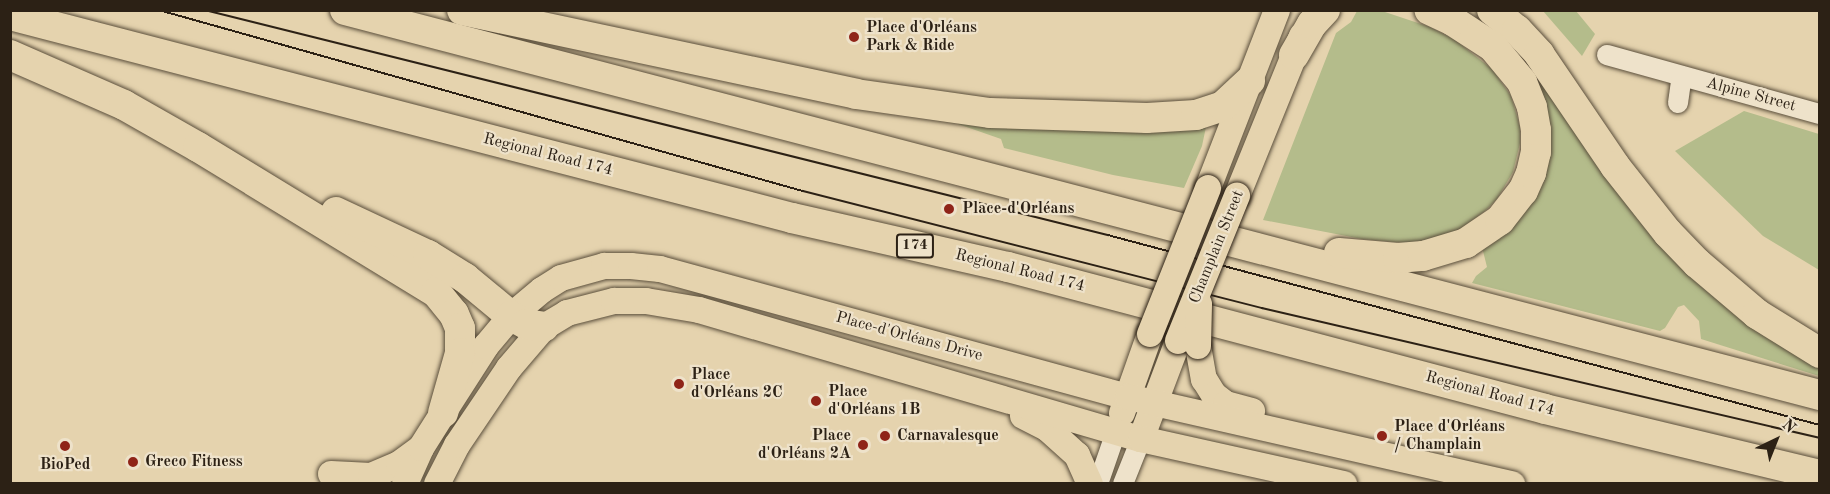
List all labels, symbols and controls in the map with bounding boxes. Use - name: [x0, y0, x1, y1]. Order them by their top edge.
- place label: Place d'Orléans Park & Ride: [866, 18, 977, 56]
- marker: Place d'Orléans Park & Ride: [847, 30, 861, 44]
- street label: Alpine Street: [1704, 74, 1798, 116]
- street label: Regional Road 174: [481, 130, 615, 180]
- street label: Champlain Street: [1186, 188, 1248, 306]
- place label: Place-d'Orléans: [962, 199, 1074, 219]
- marker: Place-d'Orléans: [940, 200, 958, 218]
- road number: 174: [896, 234, 934, 258]
- street label: Regional Road 174: [953, 246, 1087, 296]
- street label: Place-d'Orléans Drive: [833, 308, 985, 366]
- place label: Place d'Orléans 2C: [691, 365, 782, 403]
- street label: Regional Road 174: [1423, 368, 1557, 420]
- marker: Place d'Orléans 2C: [672, 377, 686, 391]
- place label: Place d'Orléans 1B: [828, 382, 920, 420]
- marker: Place d'Orléans 1B: [809, 394, 823, 408]
- north arrow: [1746, 410, 1806, 470]
- place label: Place d'Orléans / Champlain: [1394, 417, 1505, 455]
- text: N: [1778, 417, 1798, 437]
- place label: Place d'Orléans 2A: [758, 426, 851, 464]
- place label: Carnavalesque: [897, 426, 999, 446]
- marker: Carnavalesque: [878, 429, 892, 443]
- marker: Place d'Orléans / Champlain: [1375, 429, 1389, 443]
- marker: Place d'Orléans 2A: [856, 438, 870, 452]
- marker: BioPed: [58, 439, 72, 453]
- place label: Greco Fitness: [145, 452, 243, 472]
- place label: BioPed: [40, 455, 90, 475]
- marker: Greco Fitness: [126, 455, 140, 469]

